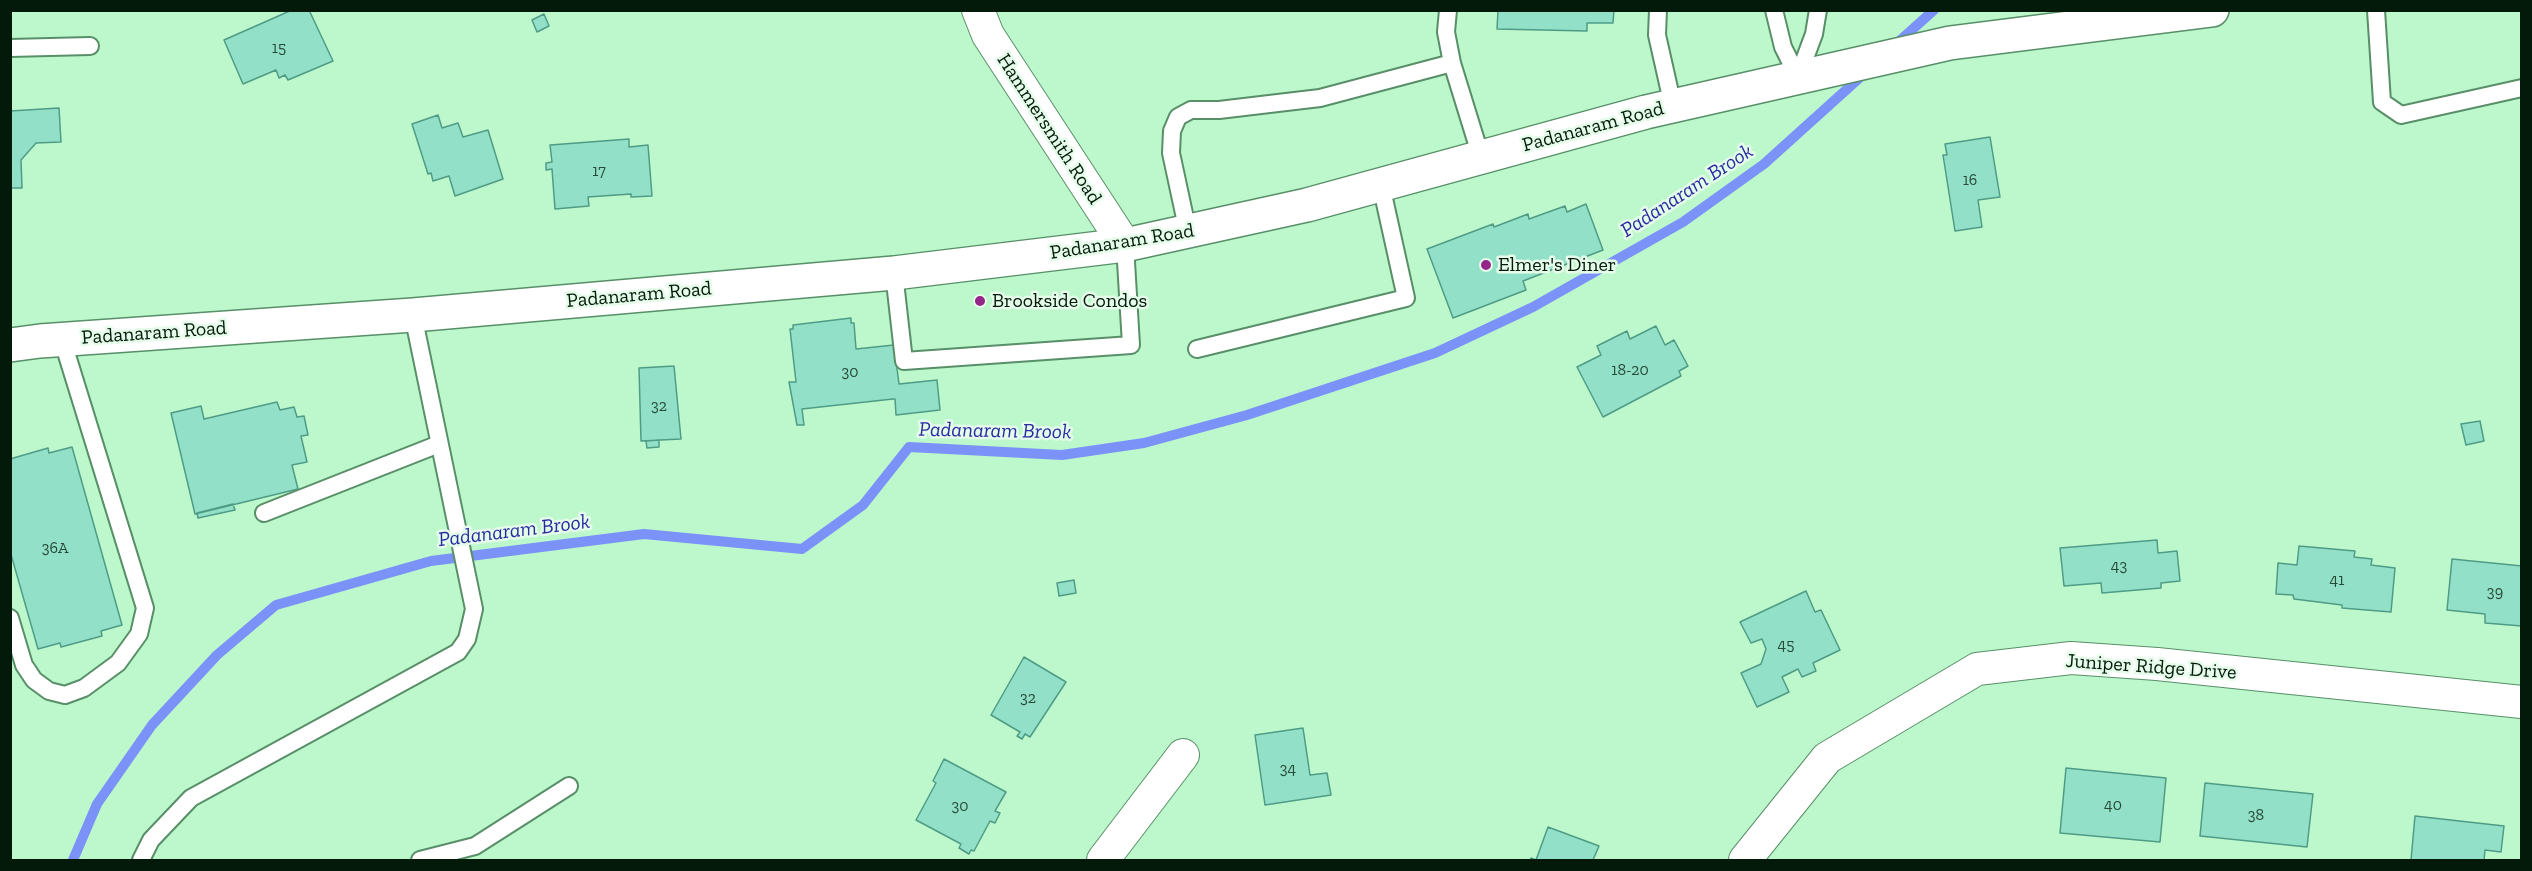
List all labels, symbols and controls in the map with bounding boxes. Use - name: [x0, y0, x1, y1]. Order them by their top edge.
- house number: 15: [272, 38, 286, 58]
- street label: Hammersmith Road: [991, 49, 1107, 209]
- street label: Padanaram Road: [1520, 97, 1666, 157]
- water label: Padanaram Brook: [1616, 139, 1758, 243]
- house number: 17: [592, 161, 606, 181]
- house number: 16: [1963, 170, 1977, 190]
- street label: Padanaram Road: [1048, 219, 1196, 265]
- place label: Elmer's Diner: [1498, 253, 1616, 277]
- marker: Elmer's Diner: [1479, 258, 1493, 272]
- street label: Padanaram Road: [565, 277, 713, 313]
- place label: Brookside Condos: [992, 289, 1147, 313]
- marker: Brookside Condos: [973, 294, 987, 308]
- street label: Padanaram Road: [81, 316, 227, 350]
- house number: 18-20: [1611, 360, 1649, 380]
- house number: 30: [841, 362, 859, 382]
- house number: 32: [651, 396, 667, 416]
- water label: Padanaram Brook: [918, 417, 1072, 445]
- water label: Padanaram Brook: [437, 509, 591, 553]
- house number: 36A: [42, 538, 68, 558]
- house number: 43: [2111, 556, 2127, 576]
- house number: 41: [2330, 570, 2344, 590]
- house number: 39: [2487, 582, 2503, 602]
- house number: 45: [1778, 635, 1794, 655]
- street label: Juniper Ridge Drive: [2065, 649, 2237, 685]
- house number: 32: [1020, 688, 1036, 708]
- house number: 34: [1280, 759, 1296, 779]
- house number: 40: [2104, 795, 2122, 815]
- house number: 30: [951, 796, 969, 816]
- house number: 38: [2248, 805, 2264, 825]

